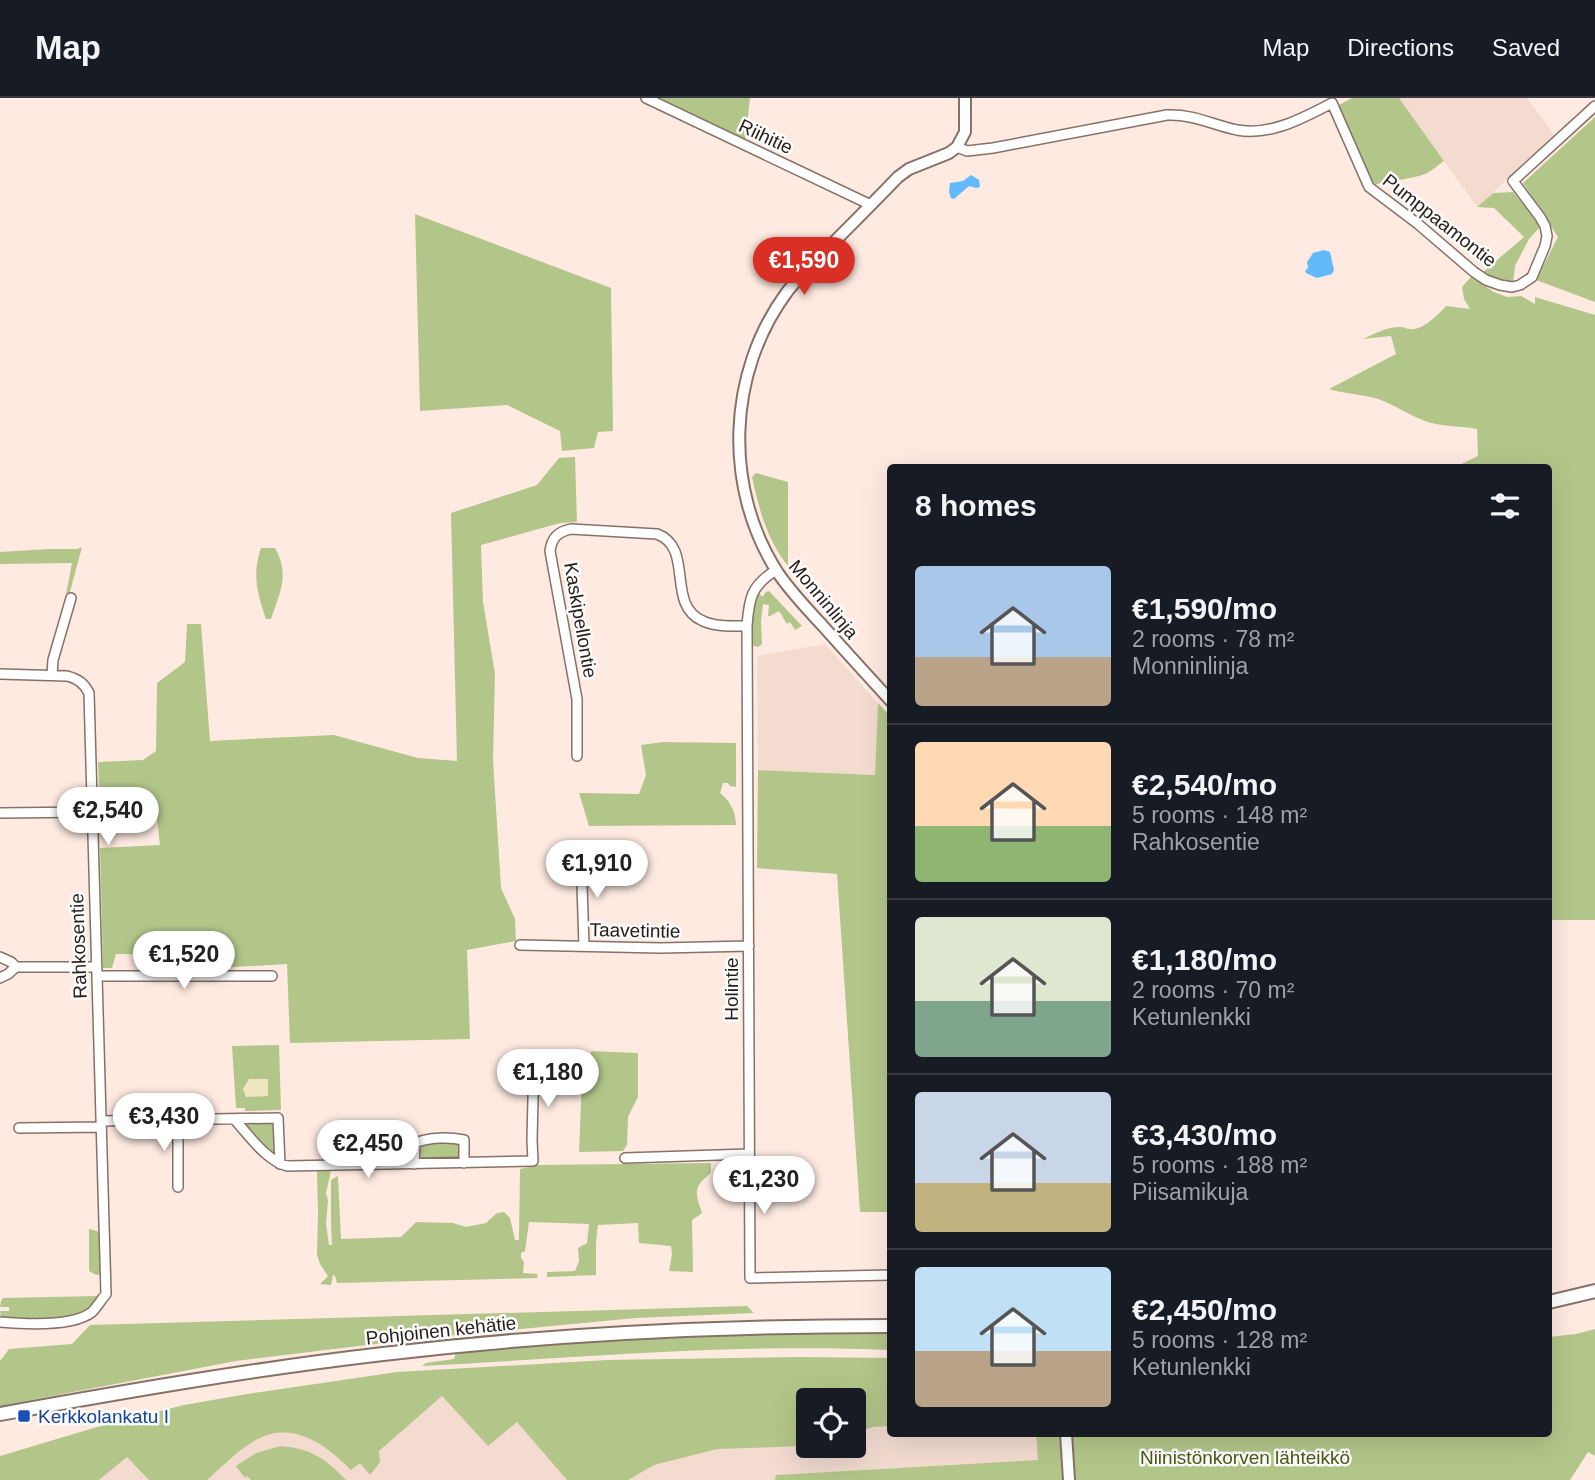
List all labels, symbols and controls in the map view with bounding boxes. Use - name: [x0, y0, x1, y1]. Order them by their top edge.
- text: Map: [35, 29, 101, 66]
- text: Map: [1263, 34, 1309, 61]
- text: Directions: [1347, 34, 1454, 61]
- text: Saved: [1492, 34, 1560, 61]
- street label: Riihitie: [736, 115, 796, 158]
- street label: Pumppaamontie: [1379, 170, 1501, 271]
- pin: €1,590: [747, 238, 861, 297]
- text: €1,590: [769, 247, 839, 273]
- icon: filters: [1486, 487, 1524, 525]
- text: 8 homes: [915, 489, 1037, 522]
- street label: Monninlinja: [785, 556, 863, 643]
- street label: Kaskipellontie: [560, 561, 601, 680]
- text: €1,590/mo: [1132, 592, 1277, 625]
- icon: home: [971, 594, 1055, 678]
- text: 2 rooms · 78 m²: [1132, 626, 1294, 652]
- text: Monninlinja: [1132, 653, 1248, 679]
- text: €2,540/mo: [1132, 768, 1277, 801]
- icon: home: [971, 770, 1055, 854]
- pin: €2,540: [51, 788, 165, 847]
- text: €2,540: [73, 797, 143, 823]
- text: 5 rooms · 148 m²: [1132, 802, 1307, 828]
- text: Rahkosentie: [1132, 829, 1260, 855]
- pin: €1,910: [540, 840, 654, 900]
- text: €1,910: [562, 850, 632, 876]
- street label: Rahkosentie: [66, 893, 91, 999]
- street label: Taavetintie: [589, 919, 681, 942]
- pin: €1,520: [127, 932, 241, 991]
- text: €1,520: [149, 941, 219, 967]
- text: €1,180/mo: [1132, 943, 1277, 976]
- icon: home: [971, 945, 1055, 1029]
- street label: Holintie: [721, 957, 742, 1021]
- text: 2 rooms · 70 m²: [1132, 977, 1294, 1003]
- text: Ketunlenkki: [1132, 1004, 1251, 1030]
- pin: €1,180: [491, 1049, 605, 1109]
- text: €1,180: [513, 1059, 583, 1085]
- pin: €3,430: [107, 1094, 221, 1153]
- text: €3,430: [129, 1103, 199, 1129]
- text: €3,430/mo: [1132, 1118, 1277, 1151]
- icon: home: [971, 1120, 1055, 1204]
- pin: €2,450: [311, 1121, 425, 1180]
- text: €2,450: [333, 1130, 403, 1156]
- text: 5 rooms · 188 m²: [1132, 1152, 1307, 1178]
- pin: €1,230: [707, 1156, 821, 1216]
- text: €1,230: [729, 1166, 799, 1192]
- text: Piisamikuja: [1132, 1179, 1248, 1205]
- text: €2,450/mo: [1132, 1293, 1277, 1326]
- icon: home: [971, 1295, 1055, 1379]
- street label: Pohjoinen kehätie: [365, 1312, 517, 1349]
- text: 5 rooms · 128 m²: [1132, 1327, 1307, 1353]
- text: Ketunlenkki: [1132, 1354, 1251, 1380]
- map controls: [796, 1388, 866, 1458]
- button: locate: [796, 1388, 866, 1458]
- place label: Kerkkolankatu I: [38, 1406, 169, 1427]
- marker: Kerkkolankatu I: [16, 1408, 32, 1424]
- park label: Niinistönkorven lähteikkö: [1140, 1447, 1350, 1468]

